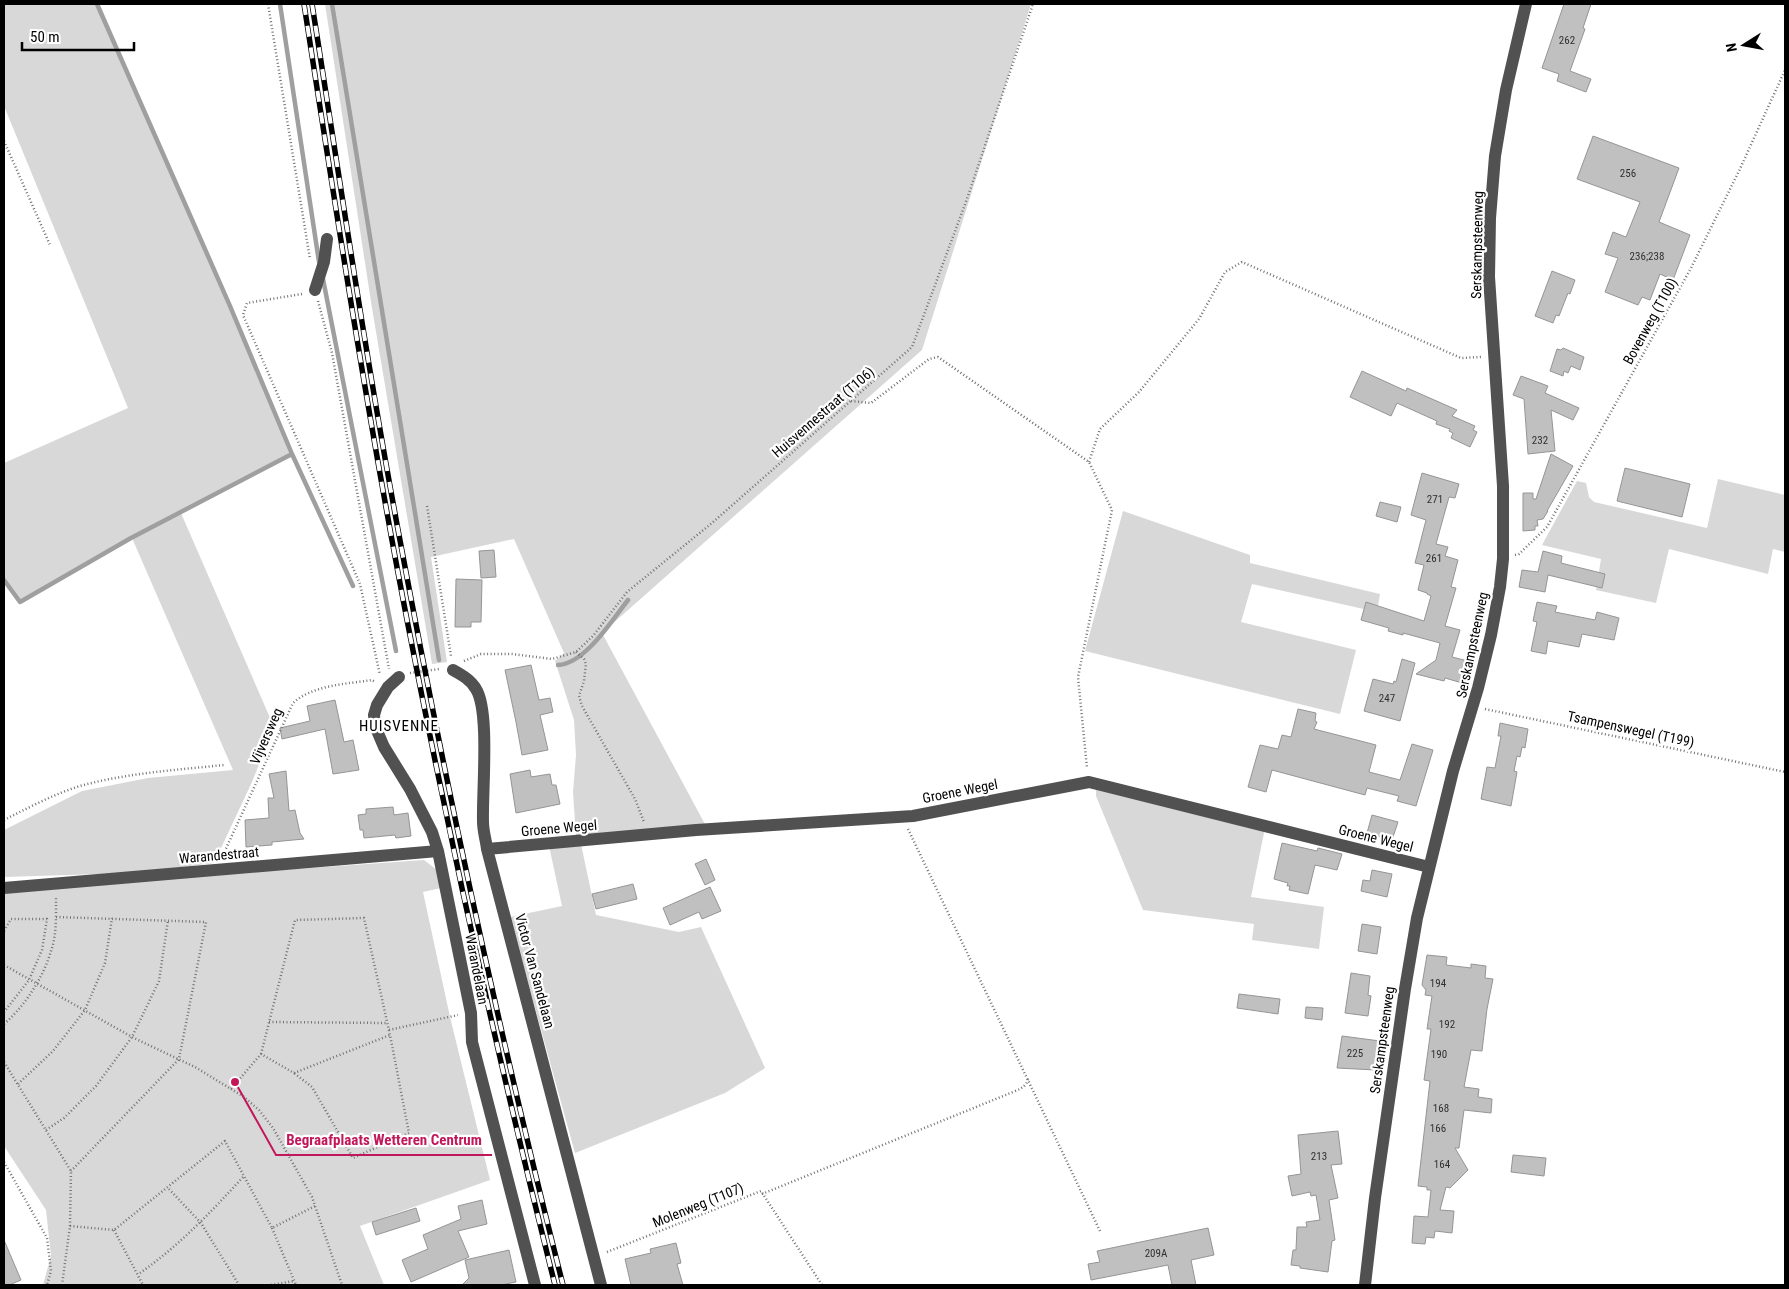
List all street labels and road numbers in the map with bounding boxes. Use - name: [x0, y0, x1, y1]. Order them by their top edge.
- street label: Serskampsteenweg: [1468, 191, 1486, 299]
- street label: Bovenweg (T100): [1620, 275, 1681, 368]
- street label: Huisvennestraat (T106): [769, 363, 878, 461]
- street label: Serskampsteenweg: [1453, 591, 1491, 699]
- street label: Vijversweg: [247, 705, 285, 767]
- street label: Tsampenswegel (T199): [1566, 708, 1696, 751]
- street label: Groene Wegel: [921, 776, 999, 806]
- street label: Groene Wegel: [520, 817, 598, 839]
- street label: Groene Wegel: [1337, 821, 1415, 855]
- street label: Warandestraat: [178, 844, 260, 866]
- street label: Victor Van Sandelaan: [512, 912, 558, 1030]
- street label: Warandelaan: [462, 932, 492, 1006]
- street label: Serskampsteenweg: [1367, 985, 1397, 1095]
- street label: Molenweg (T107): [650, 1179, 746, 1231]

